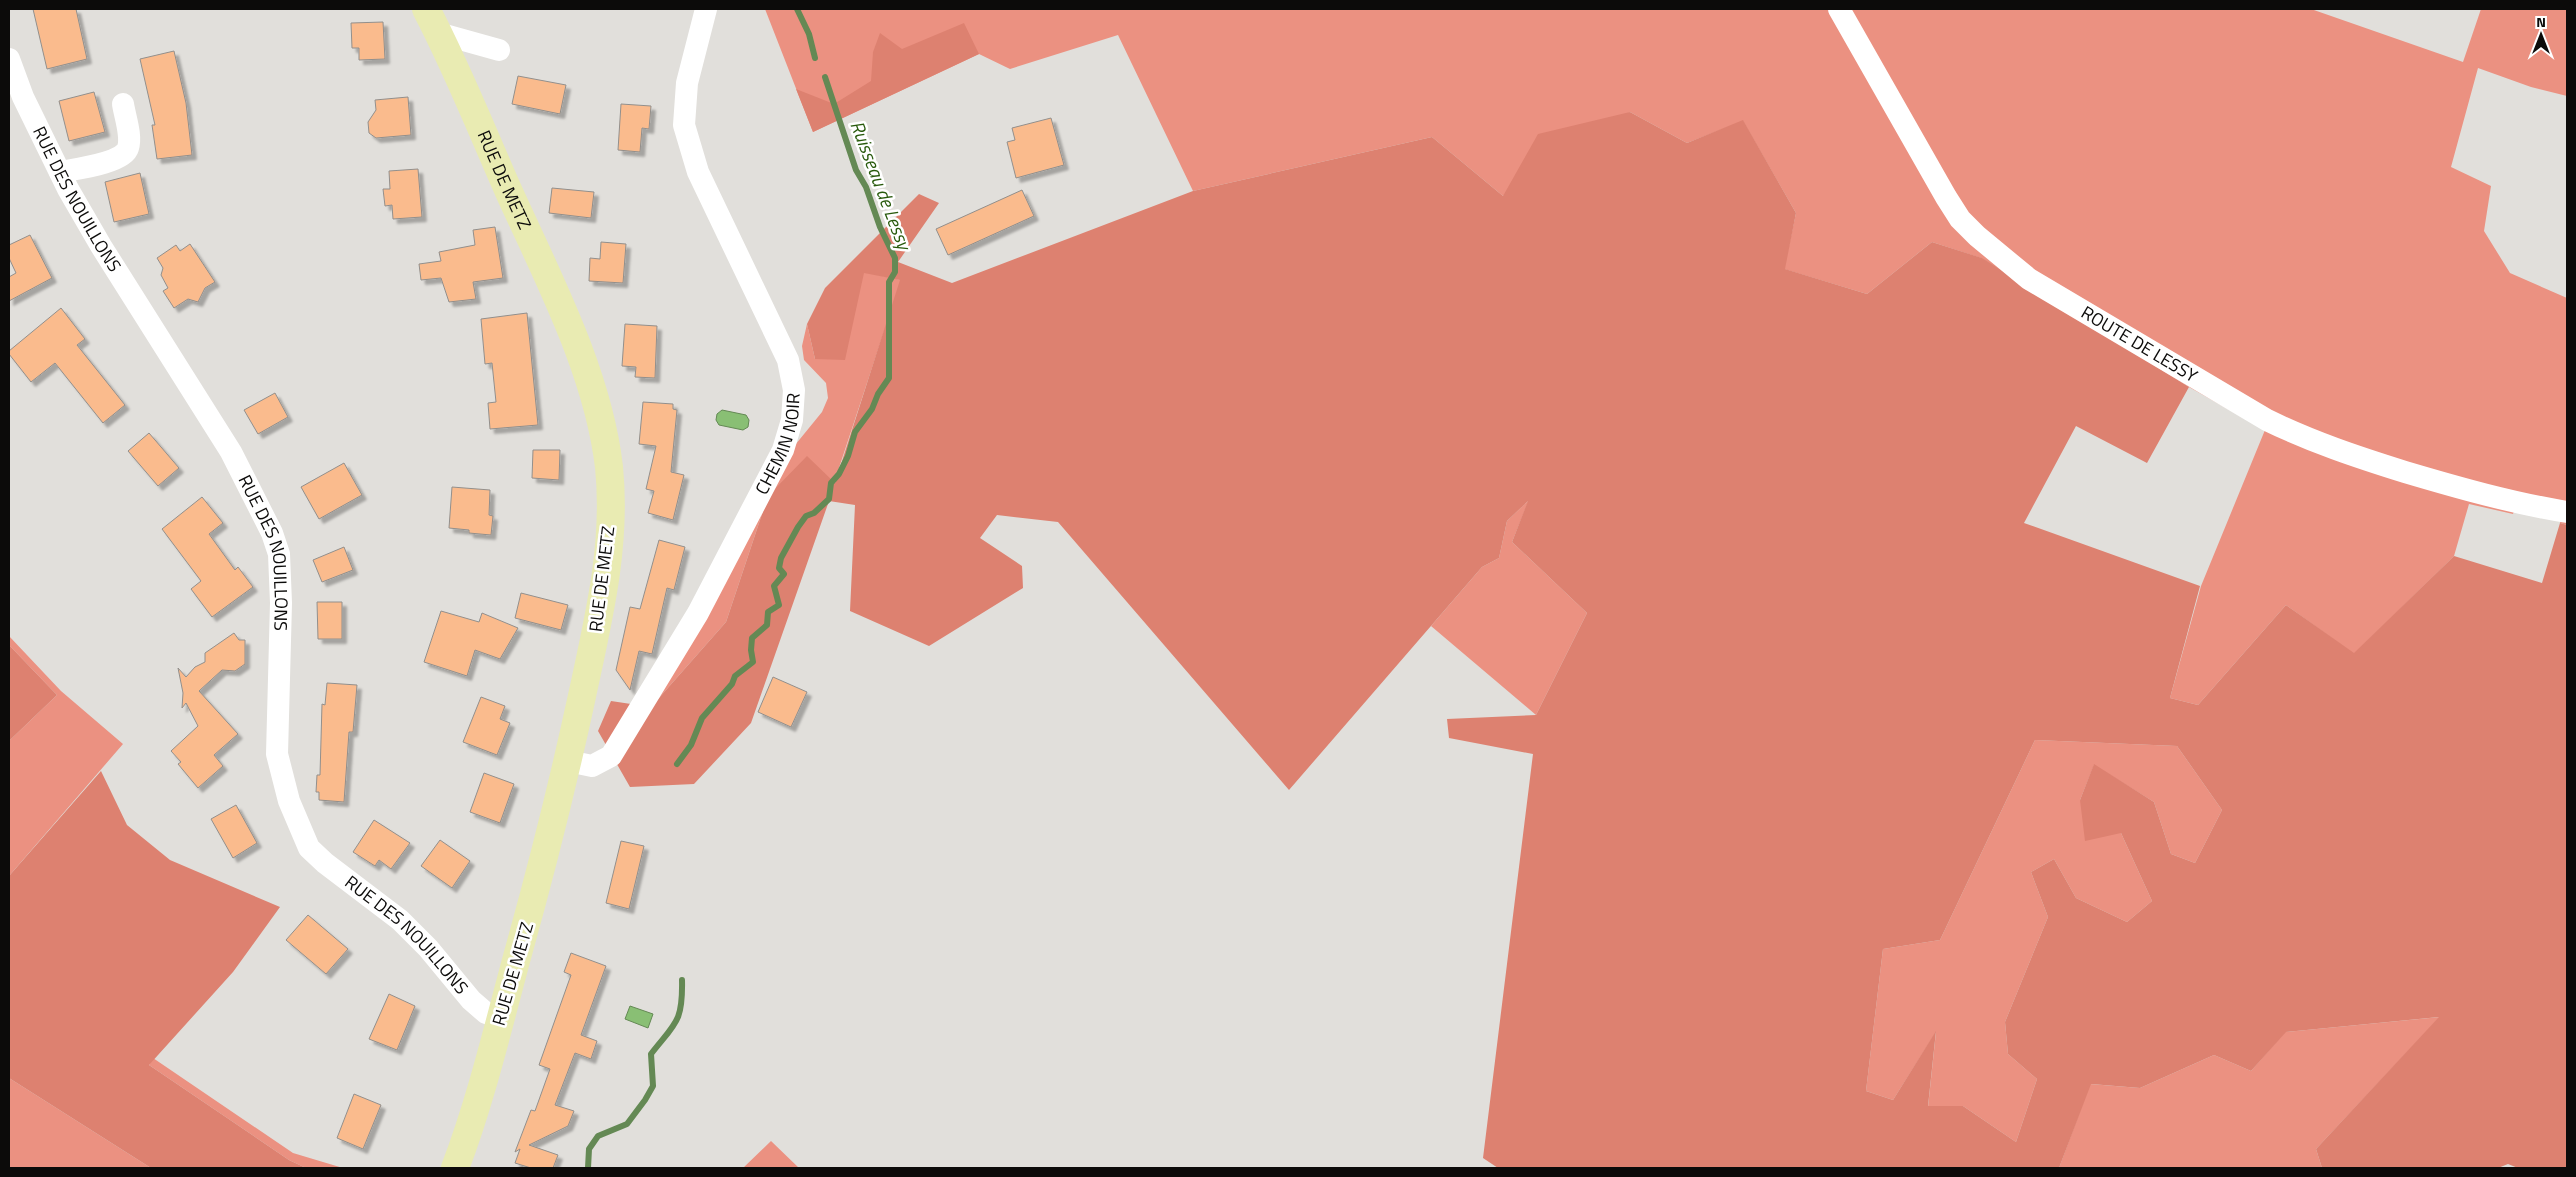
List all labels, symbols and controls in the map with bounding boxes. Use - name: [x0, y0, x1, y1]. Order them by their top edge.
- north arrow: [2516, 10, 2566, 60]
- text: N: [2536, 11, 2546, 32]
- water label: Ruisseau de Lessy: [844, 116, 920, 256]
- street label: RUE DES NOUILLONS: [26, 122, 128, 277]
- street label: RUE DE METZ: [471, 126, 538, 234]
- street label: ROUTE DE LESSY: [2076, 299, 2203, 389]
- street label: CHEMIN NOIR: [748, 392, 807, 499]
- street label: RUE DES NOUILLONS: [232, 470, 295, 631]
- street label: RUE DE METZ: [582, 525, 621, 633]
- street label: RUE DES NOUILLONS: [339, 869, 475, 1000]
- street label: RUE DE METZ: [485, 919, 540, 1029]

